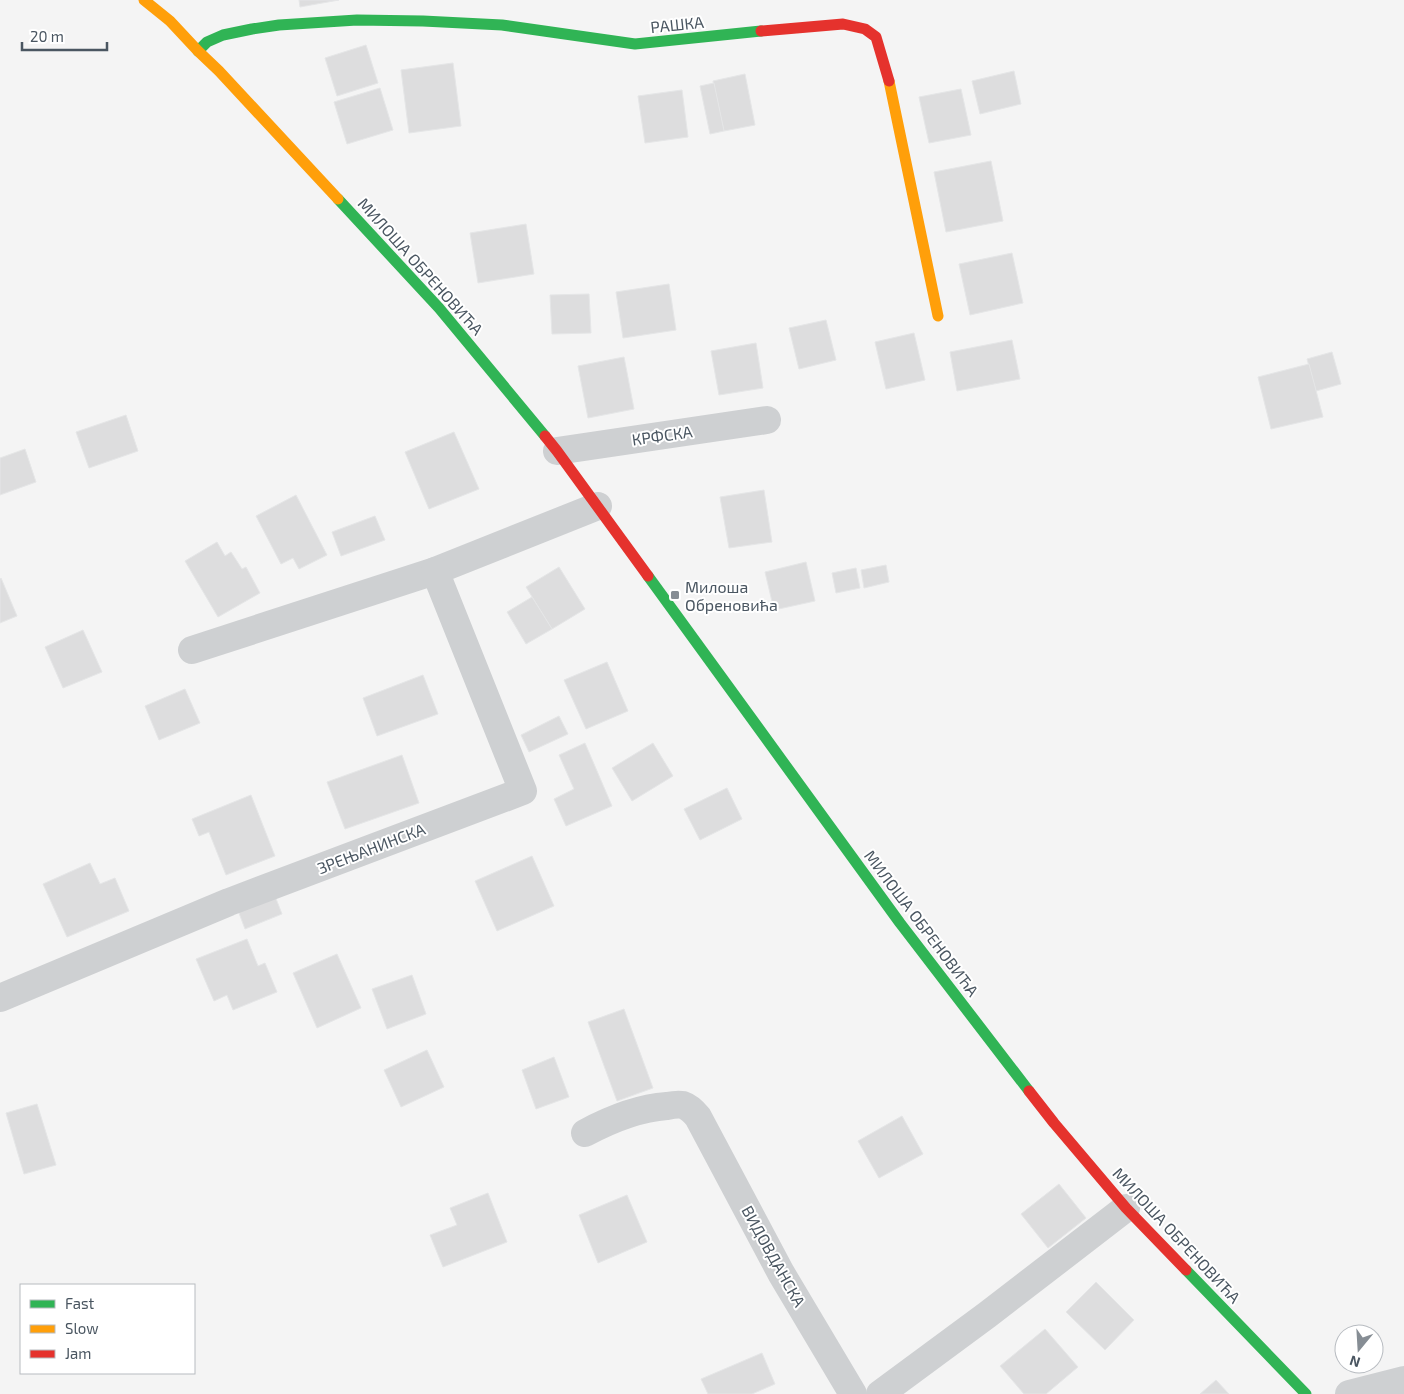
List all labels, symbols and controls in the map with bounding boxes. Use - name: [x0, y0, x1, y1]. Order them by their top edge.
- street label: РАШКА: [649, 12, 705, 36]
- scale bar: [22, 20, 108, 52]
- text: 20 m: [30, 27, 64, 45]
- street label: МИЛОША ОБРЕНОВИЋА: [354, 194, 488, 339]
- street label: КРФСКА: [631, 421, 694, 449]
- place label: Милоша Обреновића: [685, 577, 778, 614]
- marker: Милоша Обреновића: [669, 589, 681, 601]
- street label: ЗРЕЊАНИНСКА: [314, 819, 428, 877]
- street label: МИЛОША ОБРЕНОВИЋА: [861, 846, 983, 1000]
- street label: МИЛОША ОБРЕНОВИЋА: [1109, 1163, 1245, 1307]
- street label: ВИДОВДАНСКА: [738, 1202, 810, 1310]
- legend: [20, 1284, 195, 1374]
- text: Fast: [65, 1294, 95, 1312]
- text: Slow: [65, 1319, 99, 1337]
- north arrow: [1334, 1324, 1384, 1374]
- text: Jam: [65, 1344, 91, 1362]
- text: N: [1347, 1352, 1362, 1371]

